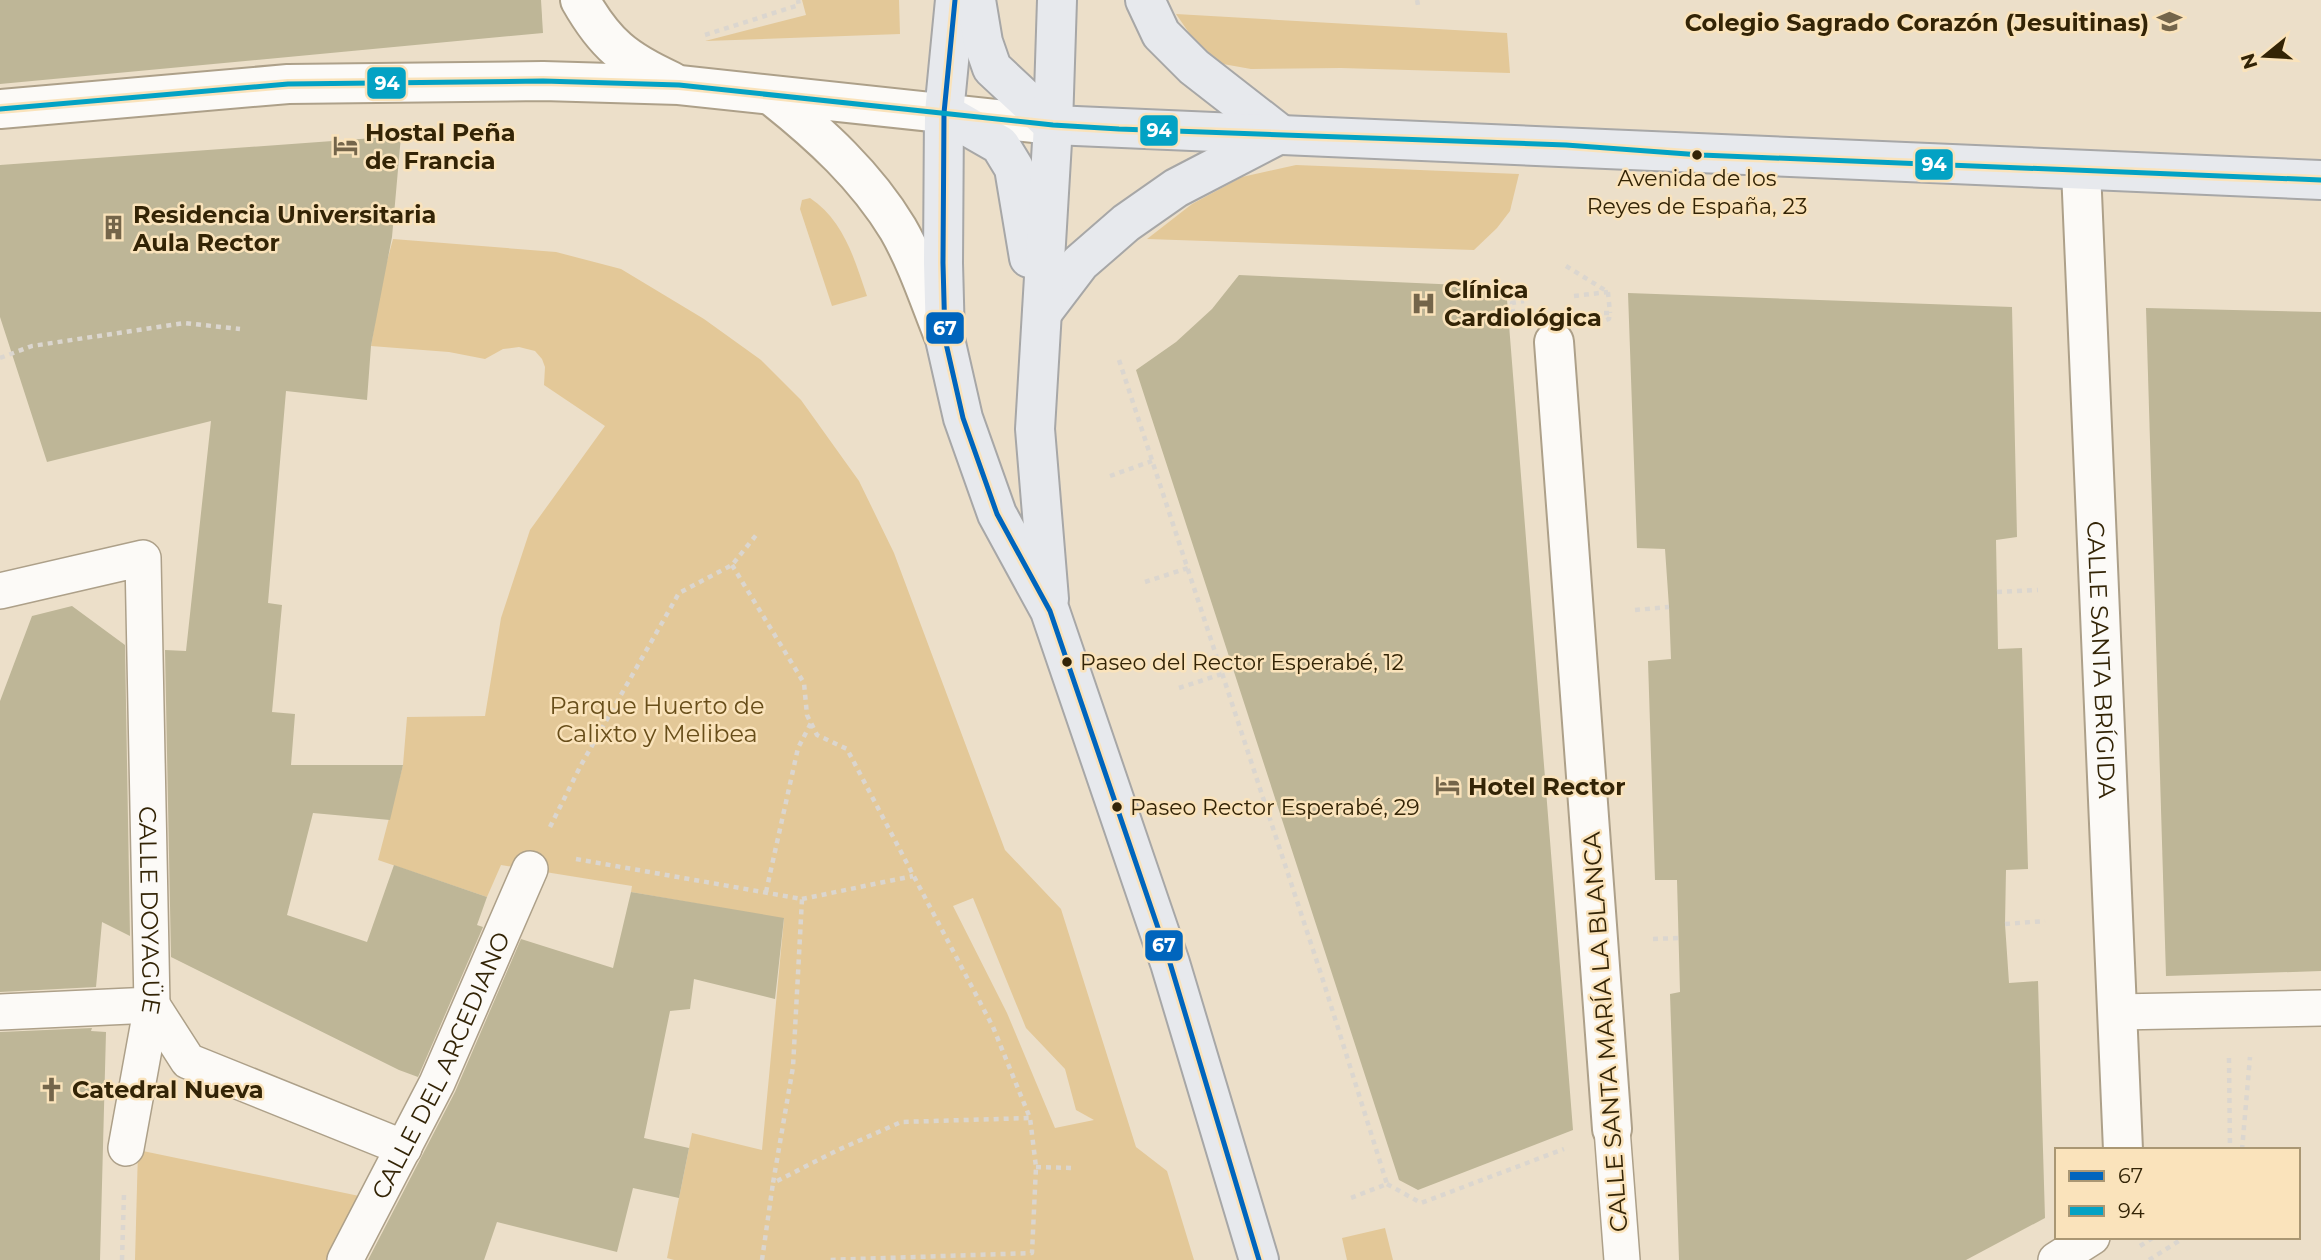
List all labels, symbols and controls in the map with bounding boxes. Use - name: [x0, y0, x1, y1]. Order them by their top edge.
- place label: Colegio Sagrado Corazón (Jesuitinas): [1685, 8, 2149, 37]
- school or university icon: Colegio Sagrado Corazón (Jesuitinas): [2155, 8, 2183, 36]
- north arrow: [2230, 21, 2300, 91]
- text: N: [2236, 50, 2263, 72]
- line badge: 94: [366, 66, 407, 100]
- text: 94: [374, 72, 400, 95]
- line badge: 94: [1139, 114, 1179, 147]
- place label: Hostal Peña de Francia: [365, 118, 516, 175]
- text: 94: [1146, 119, 1172, 142]
- hotel icon: Hostal Peña de Francia: [331, 132, 359, 160]
- marker: Avenida de los Reyes de España, 23: [1690, 148, 1704, 162]
- line badge: 94: [1914, 148, 1954, 181]
- text: 94: [1921, 153, 1947, 176]
- place label: Avenida de los Reyes de España, 23: [1587, 165, 1807, 220]
- place label: Residencia Universitaria Aula Rector: [132, 200, 436, 257]
- building icon: Residencia Universitaria Aula Rector: [99, 214, 127, 242]
- place label: Clínica Cardiológica: [1444, 275, 1602, 332]
- hospital icon: Clínica Cardiológica: [1410, 289, 1438, 317]
- line badge: 67: [925, 311, 965, 345]
- text: 67: [933, 317, 957, 340]
- street label: CALLE SANTA BRÍGIDA: [2082, 520, 2122, 800]
- place label: Paseo del Rector Esperabé, 12: [1080, 649, 1404, 676]
- marker: Paseo del Rector Esperabé, 12: [1060, 655, 1074, 669]
- park label: Parque Huerto de Calixto y Melibea: [549, 691, 765, 748]
- hotel icon: Hotel Rector: [1434, 772, 1462, 800]
- place label: Hotel Rector: [1468, 772, 1626, 801]
- place label: Paseo Rector Esperabé, 29: [1130, 794, 1420, 821]
- marker: Paseo Rector Esperabé, 29: [1110, 800, 1124, 814]
- street label: CALLE DOYAGÜE: [133, 806, 167, 1017]
- street label: CALLE SANTA MARÍA LA BLANCA: [1576, 830, 1633, 1233]
- street label: CALLE DEL ARCEDIANO: [365, 927, 516, 1204]
- line badge: 67: [1144, 929, 1184, 962]
- text: 67: [1152, 934, 1176, 957]
- church icon: Catedral Nueva: [38, 1075, 66, 1103]
- place label: Catedral Nueva: [72, 1075, 264, 1104]
- legend: [2055, 1148, 2300, 1239]
- text: 67: [2118, 1163, 2143, 1188]
- text: 94: [2118, 1198, 2145, 1223]

